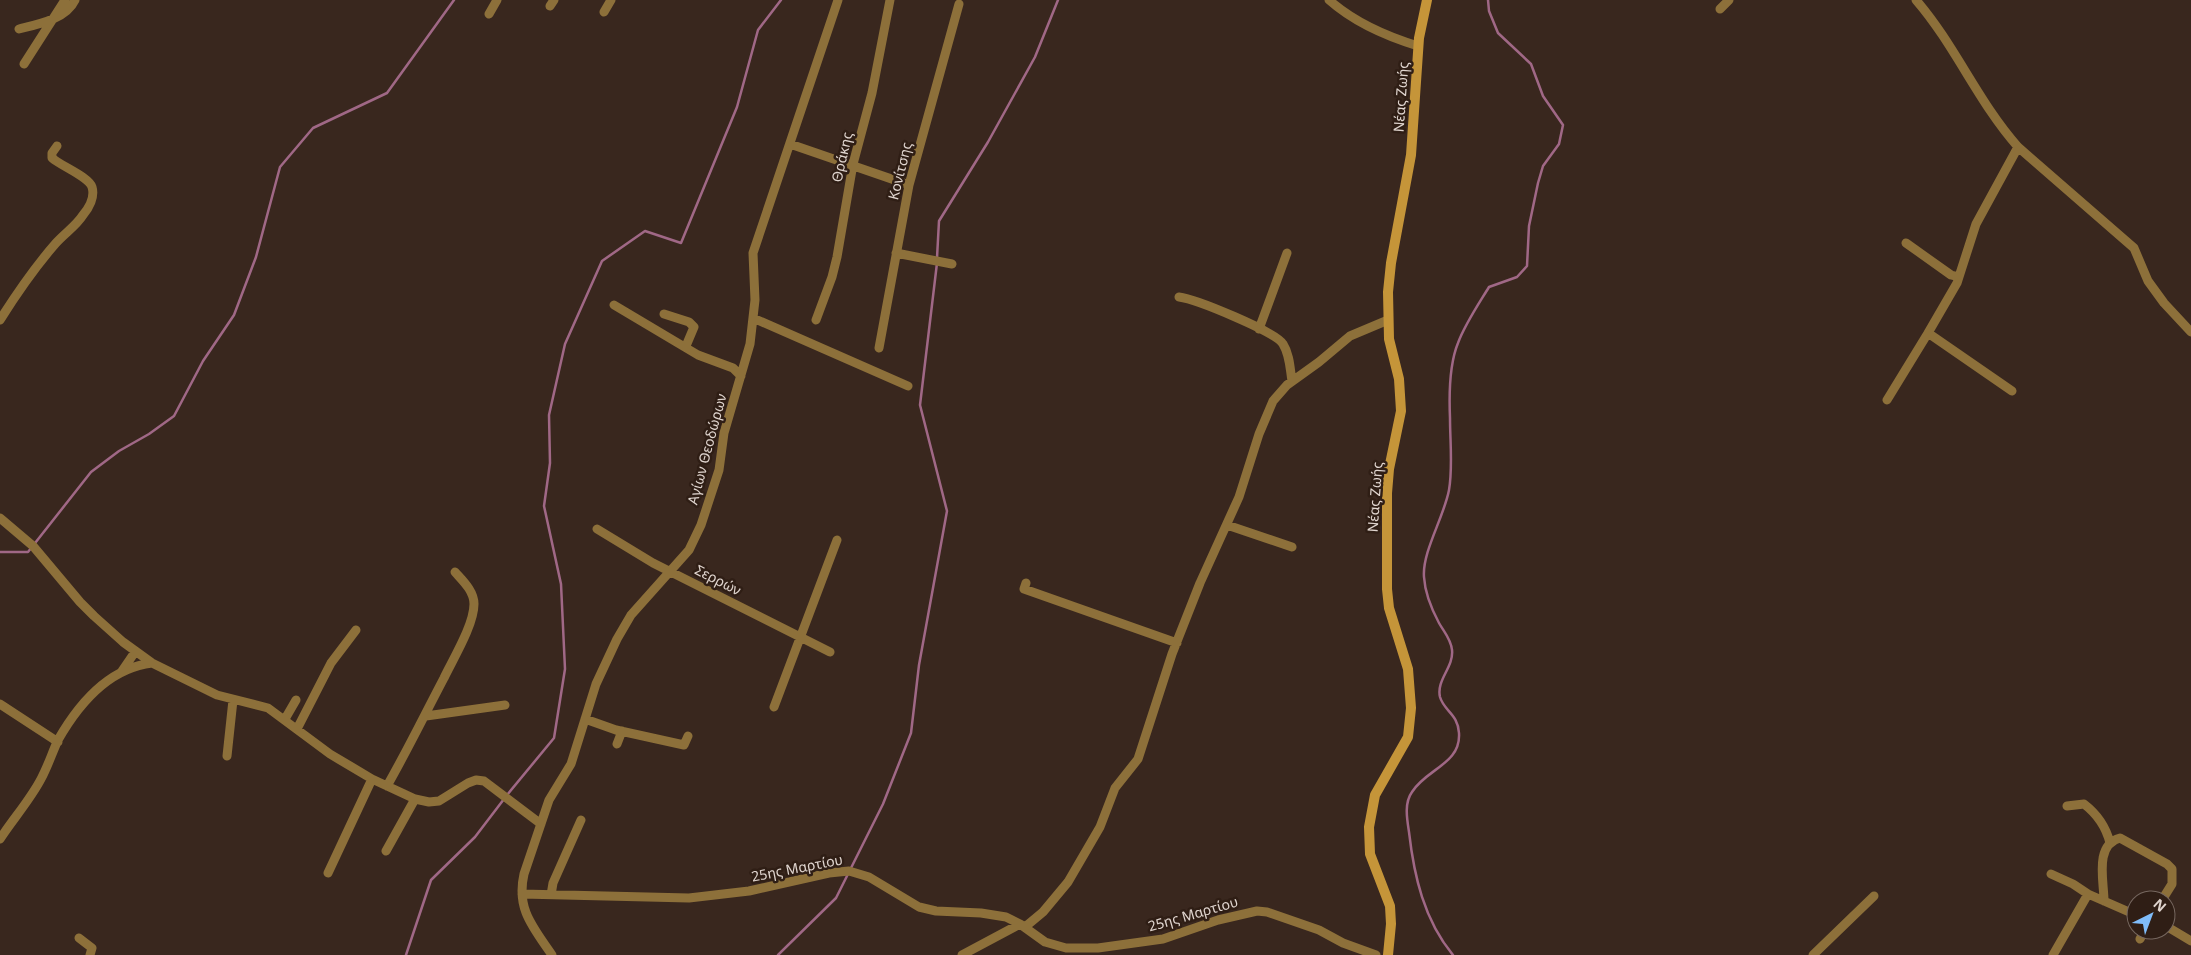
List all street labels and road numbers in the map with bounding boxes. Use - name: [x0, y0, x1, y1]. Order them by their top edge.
- street label: Νέας Ζωής: [1389, 61, 1412, 133]
- street label: Θράκης: [827, 130, 857, 184]
- street label: Κονίτσης: [883, 140, 916, 202]
- street label: Αγίων Θεοδώρων: [683, 391, 730, 506]
- street label: Νέας Ζωής: [1363, 461, 1386, 533]
- street label: Σερρών: [692, 560, 745, 599]
- street label: 25ης Μαρτίου: [750, 849, 844, 886]
- street label: 25ης Μαρτίου: [1146, 892, 1240, 935]

